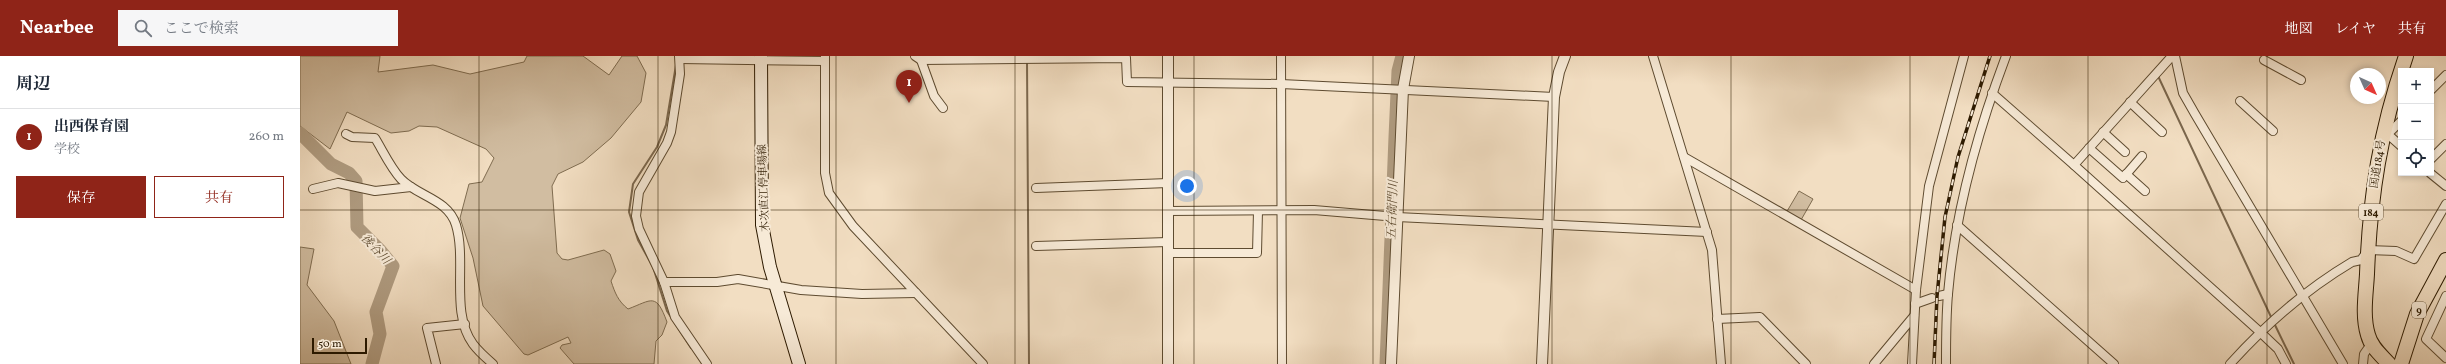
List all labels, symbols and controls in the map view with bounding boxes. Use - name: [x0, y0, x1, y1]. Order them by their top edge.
- search box: [118, 10, 398, 46]
- text: Nearbee: [20, 15, 94, 41]
- icon: search: [132, 17, 154, 39]
- text: ここで検索: [164, 19, 239, 40]
- text: 地図: [2285, 20, 2313, 39]
- text: レイヤ: [2335, 20, 2376, 39]
- text: 共有: [2398, 20, 2426, 39]
- north arrow: [2350, 68, 2386, 104]
- map controls: [2398, 68, 2434, 176]
- button: +: [2398, 68, 2434, 104]
- pin: 1: [896, 70, 922, 103]
- text: 周辺: [16, 73, 50, 96]
- button: −: [2398, 104, 2434, 140]
- text: 出西保育園: [54, 117, 129, 138]
- text: 1: [26, 128, 32, 146]
- text: 260 m: [249, 128, 284, 146]
- street label: 国道184号: [2367, 139, 2390, 190]
- button: locate: [2398, 140, 2434, 176]
- text: 学校: [54, 141, 80, 159]
- street label: 木次直江停車場線: [755, 144, 774, 232]
- button: 保存: [16, 176, 146, 218]
- button: 共有: [154, 176, 284, 218]
- your location: [1177, 176, 1197, 196]
- water label: 五右衛門川: [1384, 178, 1402, 240]
- road number: 184: [2359, 204, 2383, 220]
- water label: 後谷川: [357, 231, 395, 270]
- road number: 9: [2412, 302, 2426, 318]
- scale bar: [312, 336, 367, 355]
- text: 50 m: [318, 337, 342, 352]

